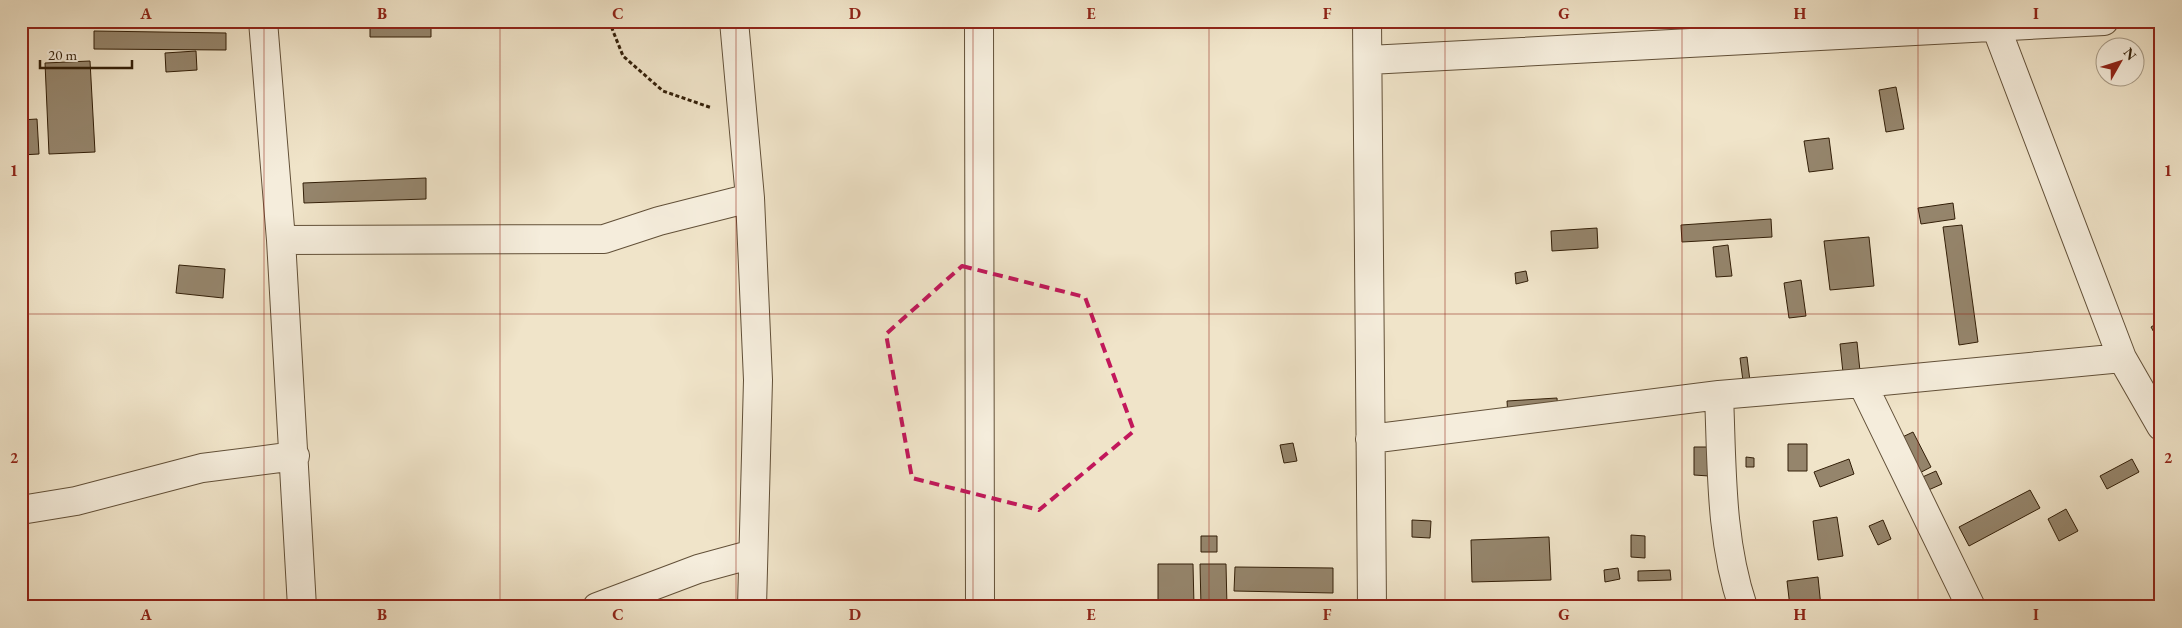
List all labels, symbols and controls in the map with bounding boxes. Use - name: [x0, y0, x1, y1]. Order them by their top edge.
- text: A: [139, 3, 152, 24]
- text: B: [377, 3, 387, 24]
- text: C: [612, 3, 624, 24]
- text: D: [849, 3, 861, 24]
- text: E: [1086, 3, 1096, 24]
- text: F: [1323, 3, 1332, 24]
- text: G: [1558, 3, 1570, 24]
- text: H: [1794, 3, 1807, 24]
- text: I: [2033, 3, 2039, 24]
- scale bar: [40, 38, 132, 70]
- north arrow: [2094, 38, 2144, 88]
- text: N: [2120, 44, 2141, 64]
- text: 20 m: [48, 45, 77, 64]
- text: 1: [10, 160, 18, 181]
- text: 1: [2164, 160, 2172, 181]
- text: 2: [10, 447, 19, 468]
- text: 2: [2164, 447, 2173, 468]
- text: A: [139, 604, 152, 625]
- text: B: [377, 604, 387, 625]
- text: C: [612, 604, 624, 625]
- text: D: [849, 604, 861, 625]
- text: E: [1086, 604, 1096, 625]
- text: F: [1323, 604, 1332, 625]
- text: G: [1558, 604, 1570, 625]
- text: H: [1794, 604, 1807, 625]
- text: I: [2033, 604, 2039, 625]

